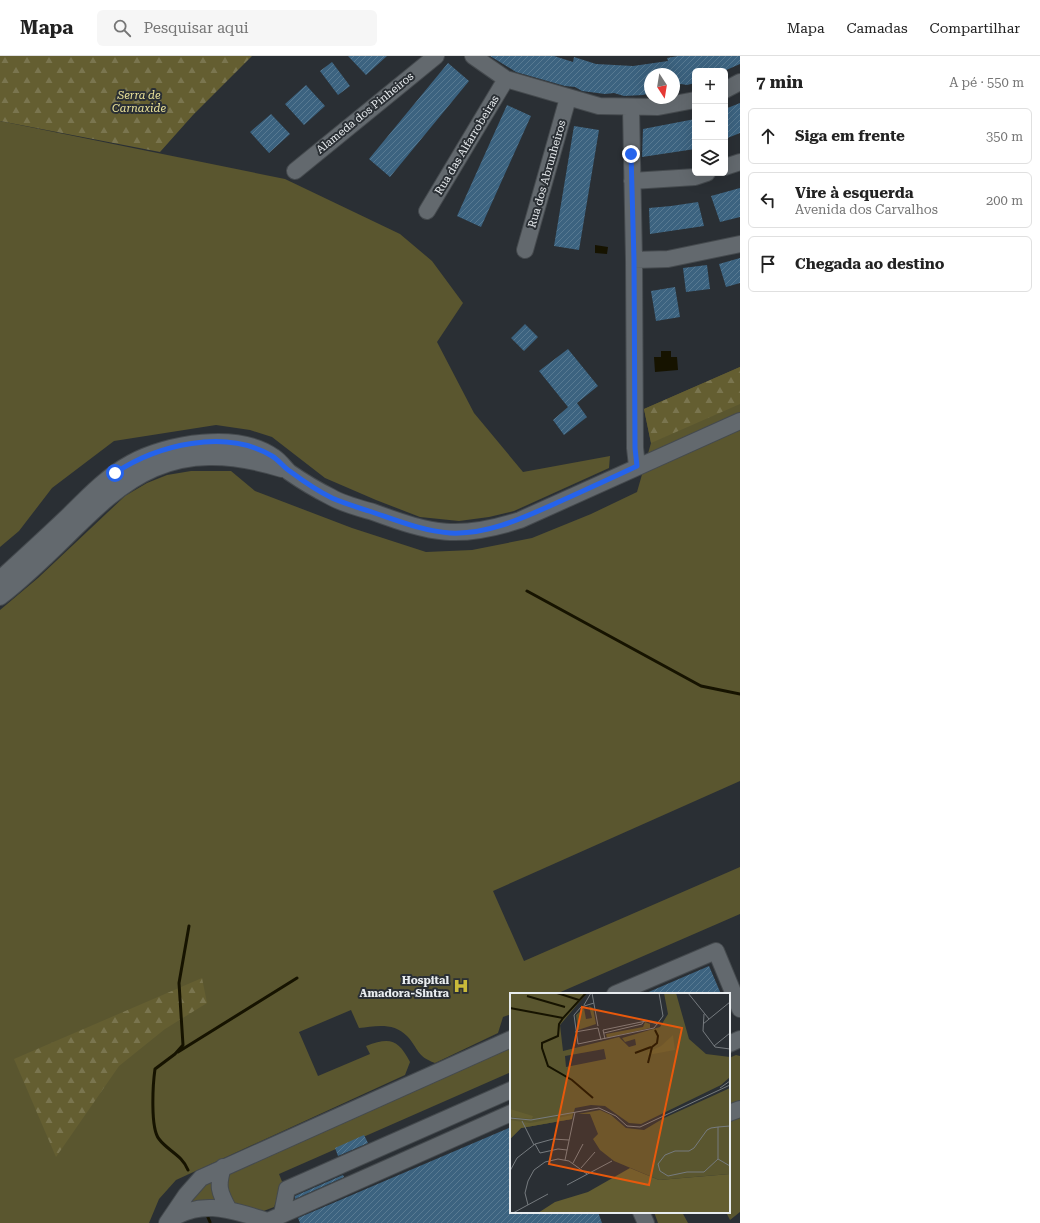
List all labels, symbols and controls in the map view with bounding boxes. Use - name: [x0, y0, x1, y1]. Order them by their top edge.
- search box: [97, 10, 377, 46]
- text: Mapa: [20, 16, 73, 39]
- icon: search: [111, 17, 133, 39]
- text: Pesquisar aqui: [143, 19, 249, 37]
- text: Mapa: [787, 20, 824, 36]
- text: Camadas: [846, 20, 908, 36]
- text: Compartilhar: [930, 20, 1020, 36]
- north arrow: [644, 68, 680, 104]
- map controls: [692, 68, 728, 176]
- button: +: [692, 68, 728, 104]
- street label: Alameda dos Pinheiros: [314, 70, 416, 156]
- text: 7 min: [756, 72, 803, 92]
- text: A pé · 550 m: [949, 75, 1024, 90]
- park label: Serra de Carnaxide: [112, 89, 166, 115]
- street label: Rua das Alfarrobeiras: [432, 93, 502, 197]
- button: −: [692, 104, 728, 140]
- street label: Rua dos Abrunheiros: [525, 119, 569, 229]
- icon: ahead: [757, 125, 779, 147]
- text: Siga em frente: [795, 127, 905, 145]
- text: 350 m: [986, 129, 1023, 144]
- button: layers: [692, 140, 728, 176]
- route end: [622, 145, 640, 163]
- text: Vire à esquerda: [795, 184, 914, 202]
- icon: left: [757, 189, 779, 211]
- text: 200 m: [986, 193, 1023, 208]
- text: Avenida dos Carvalhos: [795, 202, 938, 217]
- icon: arrive: [757, 253, 779, 275]
- text: Chegada ao destino: [795, 255, 944, 273]
- route start: [106, 464, 124, 482]
- place label: Hospital Amadora-Sintra: [359, 974, 450, 1000]
- hospital icon: Hospital Amadora-Sintra: [452, 977, 470, 995]
- inset map: [510, 993, 730, 1213]

